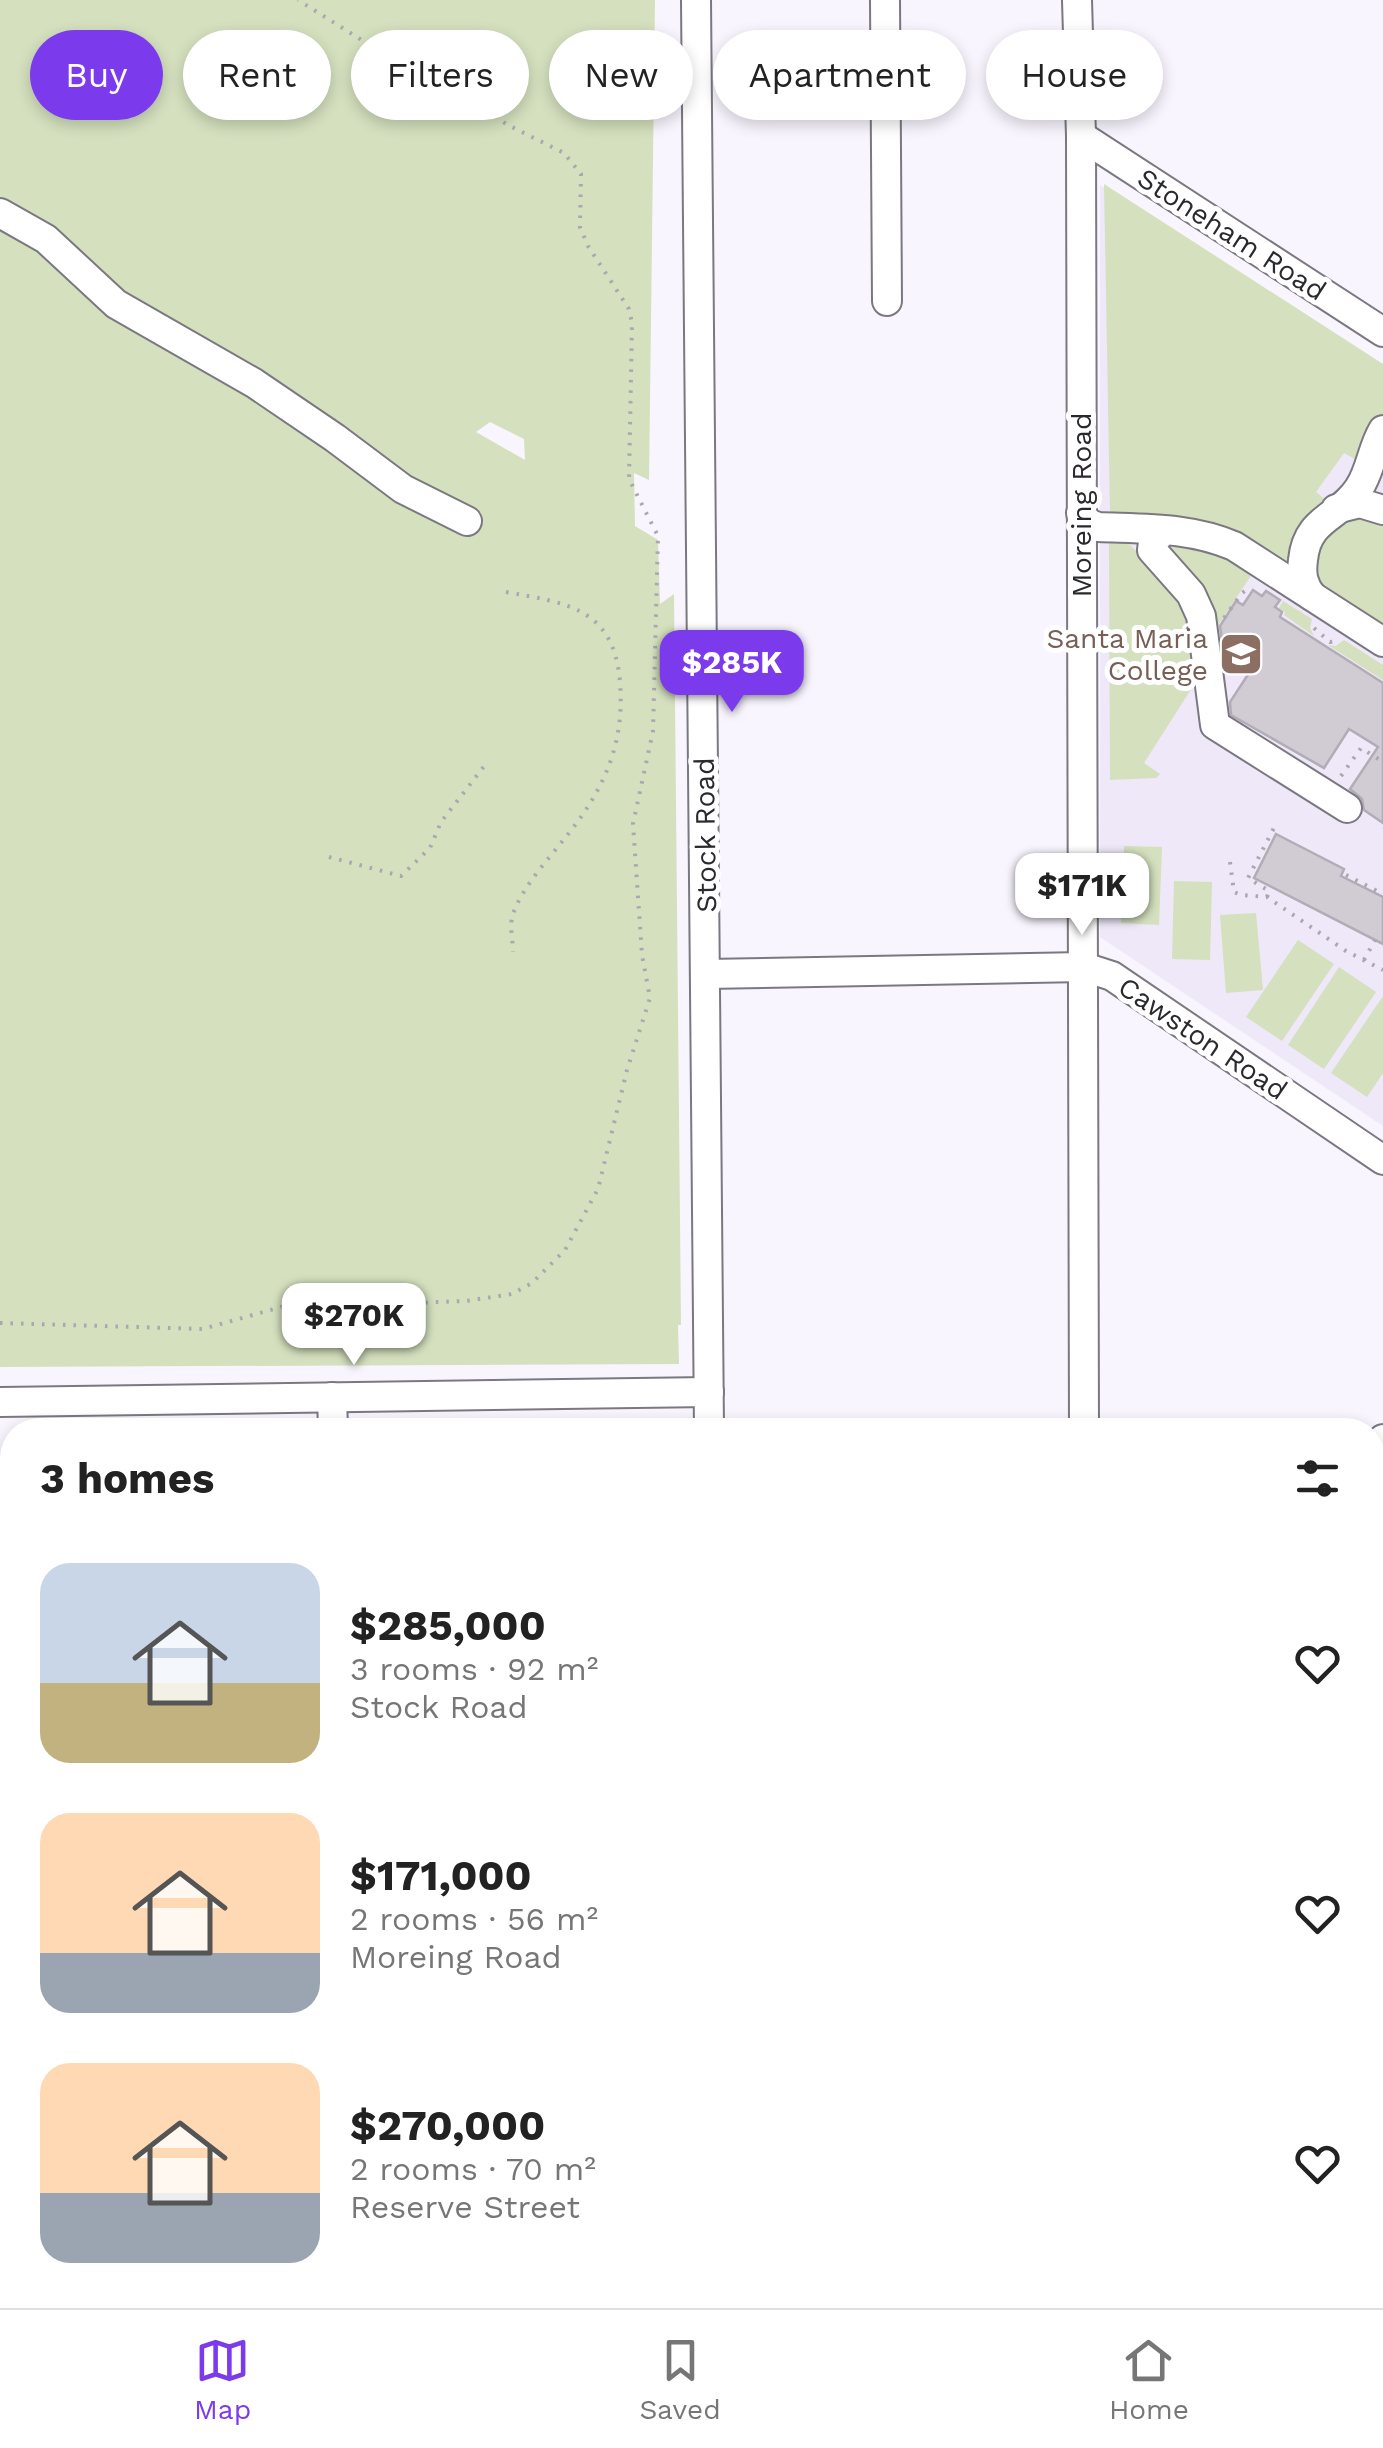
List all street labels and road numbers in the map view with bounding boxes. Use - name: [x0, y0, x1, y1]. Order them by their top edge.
- street label: Stoneham Road: [1131, 161, 1332, 308]
- street label: Moreing Road: [1065, 412, 1098, 598]
- street label: Stock Road: [688, 757, 723, 913]
- street label: Cawston Road: [1112, 970, 1293, 1107]

